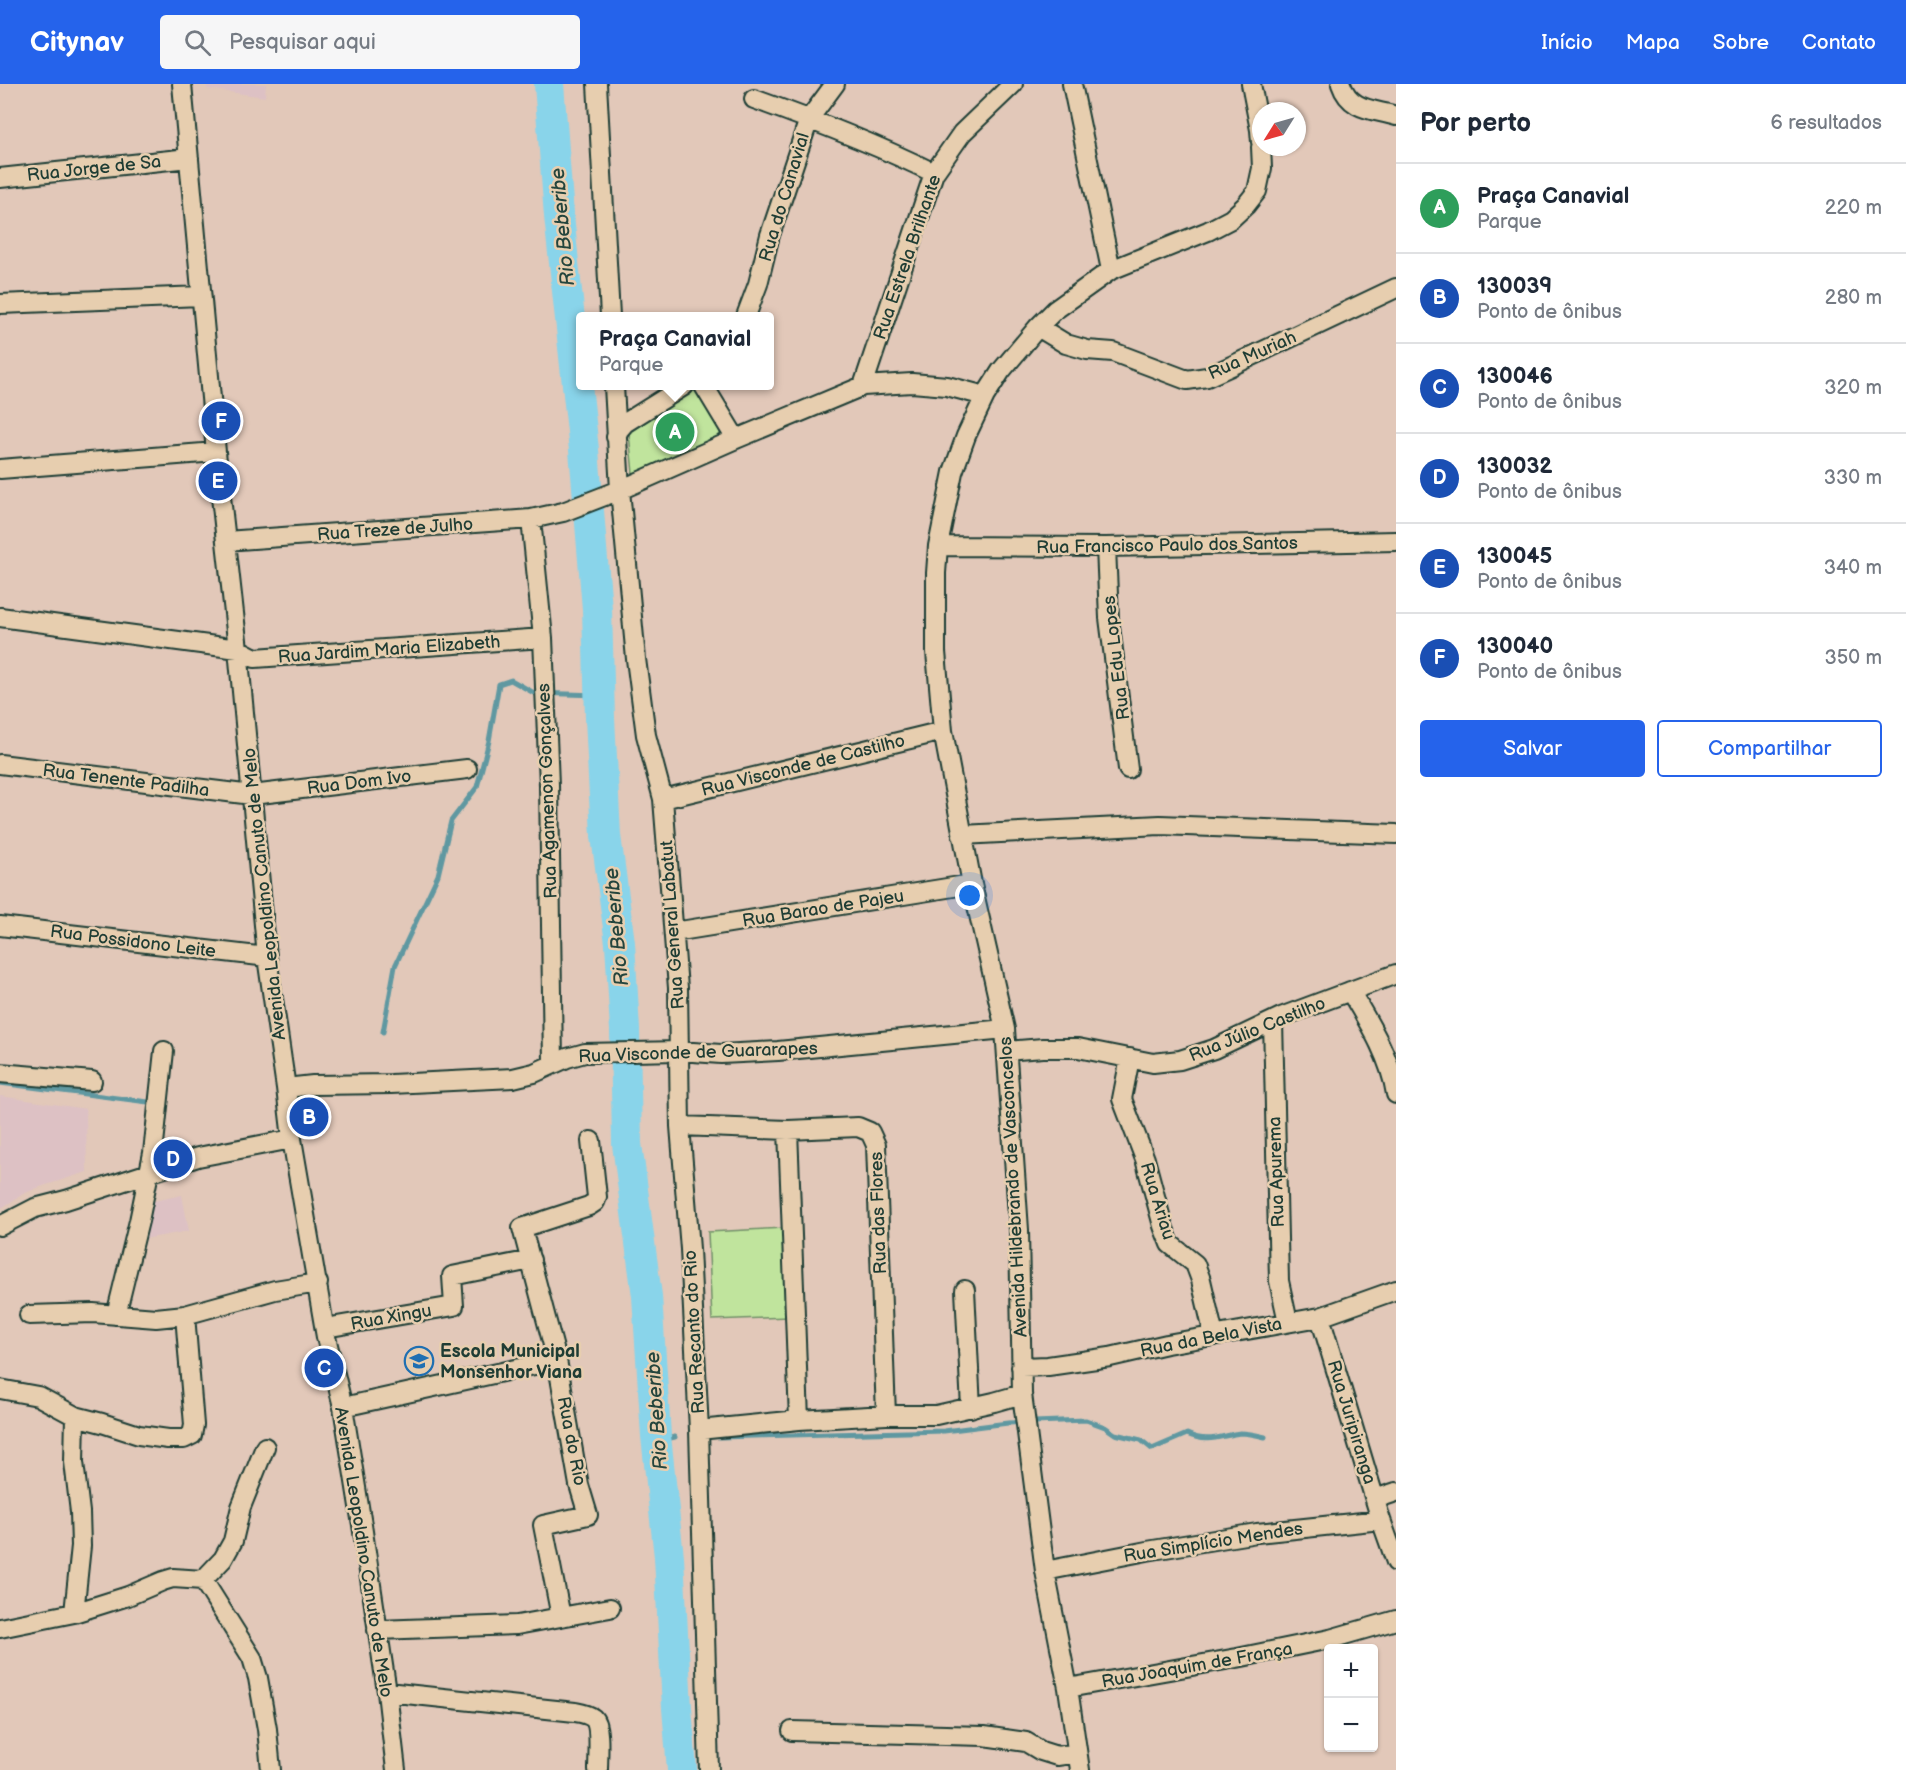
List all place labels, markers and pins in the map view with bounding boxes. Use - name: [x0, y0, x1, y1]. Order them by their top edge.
- pin: F: [202, 398, 240, 444]
- pin: A: [656, 410, 694, 454]
- pin: E: [198, 458, 238, 504]
- pin: B: [290, 1094, 328, 1140]
- pin: D: [154, 1136, 192, 1182]
- place label: Escola Municipal Monsenhor Viana: [440, 1341, 582, 1383]
- school or university icon: Escola Municipal Monsenhor Viana: [403, 1345, 435, 1377]
- pin: C: [304, 1346, 344, 1390]

